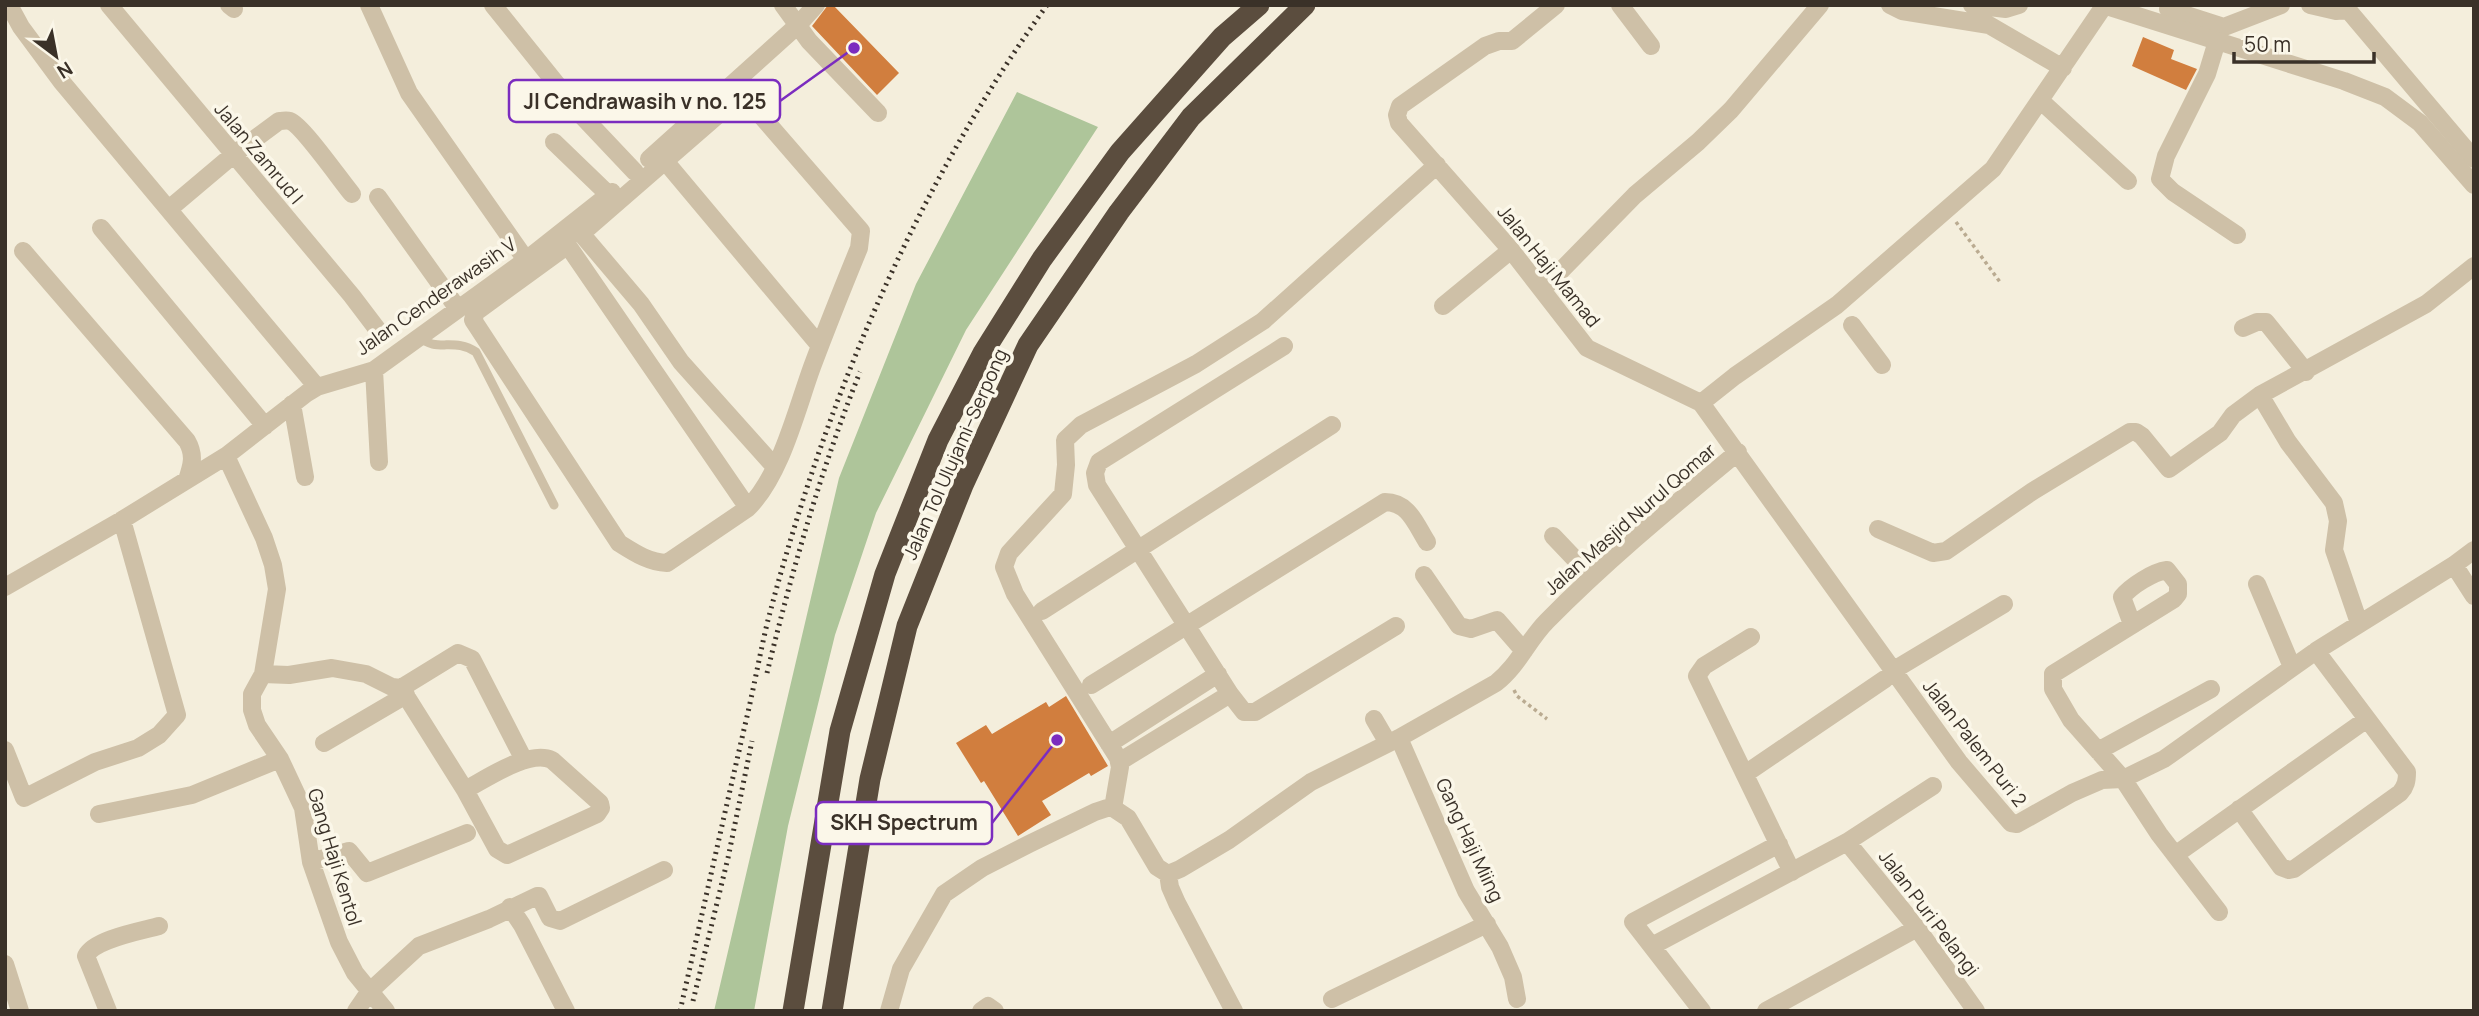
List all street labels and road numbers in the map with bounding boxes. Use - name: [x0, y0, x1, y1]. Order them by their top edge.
- street label: Jalan Zamrud I: [209, 97, 309, 209]
- street label: Jalan Haji Mamad: [1492, 199, 1606, 333]
- street label: Jalan Cenderawasih V: [351, 231, 522, 361]
- street label: Jalan Tol Ulujami–Serpong: [897, 344, 1013, 564]
- street label: Jalan Masjid Nurul Qomar: [1539, 437, 1721, 601]
- street label: Jalan Palem Puri 2: [1917, 674, 2033, 812]
- street label: Gang Haji Miing: [1430, 774, 1510, 906]
- street label: Gang Haji Kentol: [302, 785, 368, 929]
- street label: Jalan Puri Pelangi: [1873, 845, 1985, 981]

